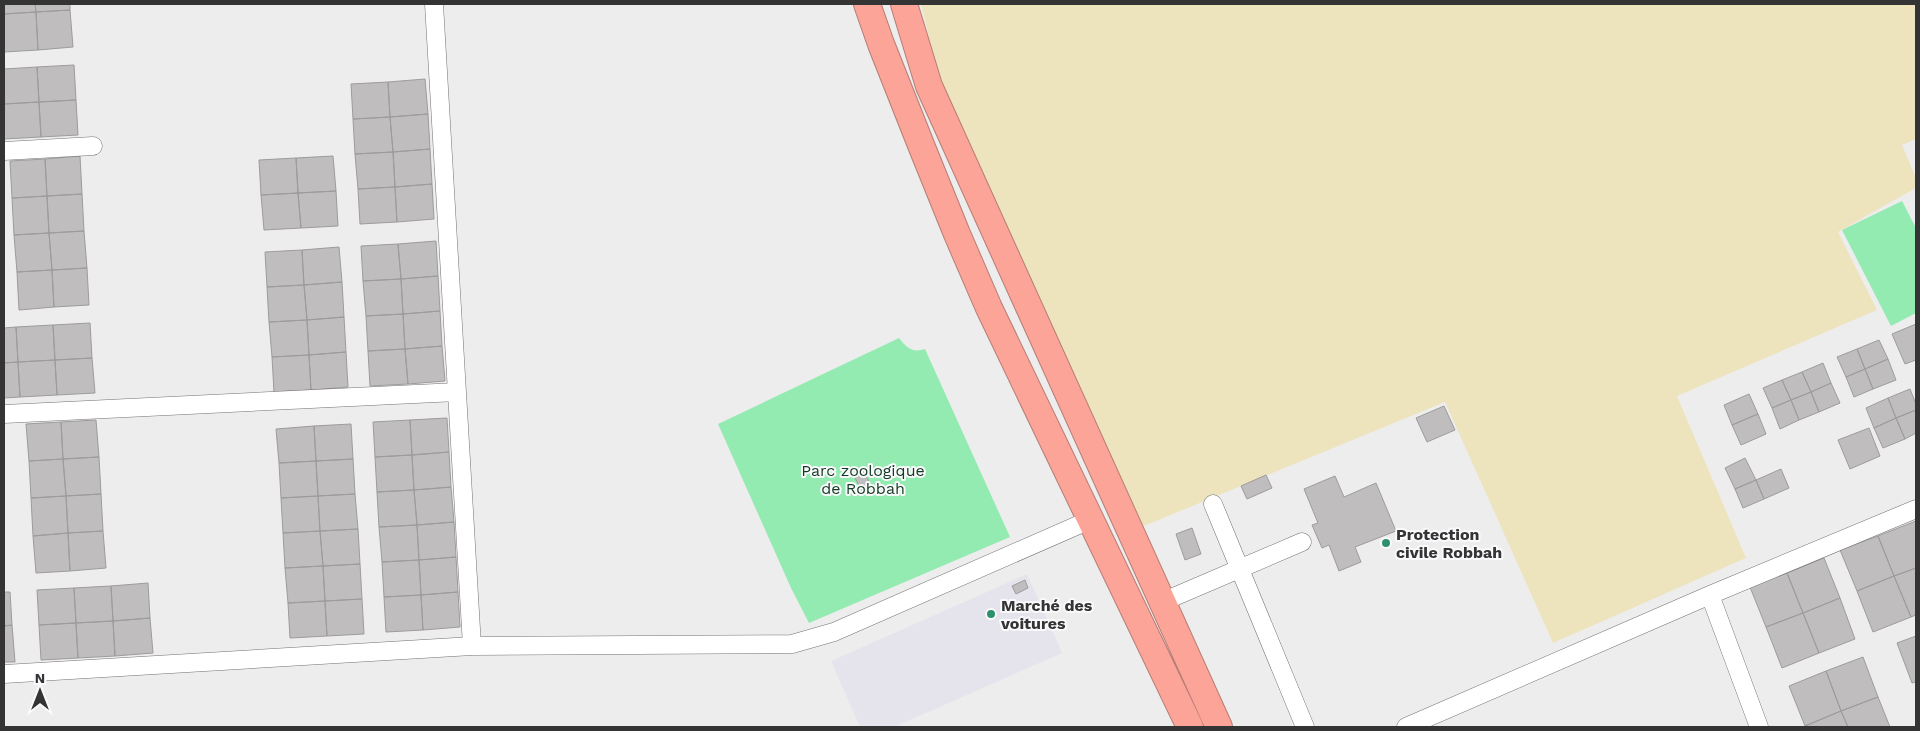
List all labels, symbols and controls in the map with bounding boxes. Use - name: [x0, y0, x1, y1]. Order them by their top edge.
- park label: Parc zoologique de Robbah: [801, 461, 925, 498]
- place label: Protection civile Robbah: [1396, 525, 1502, 562]
- marker: Protection civile Robbah: [1380, 537, 1392, 549]
- place label: Marché des voitures: [1000, 596, 1093, 633]
- marker: Marché des voitures: [985, 608, 997, 620]
- north arrow: [15, 666, 65, 716]
- text: N: [35, 670, 45, 686]

